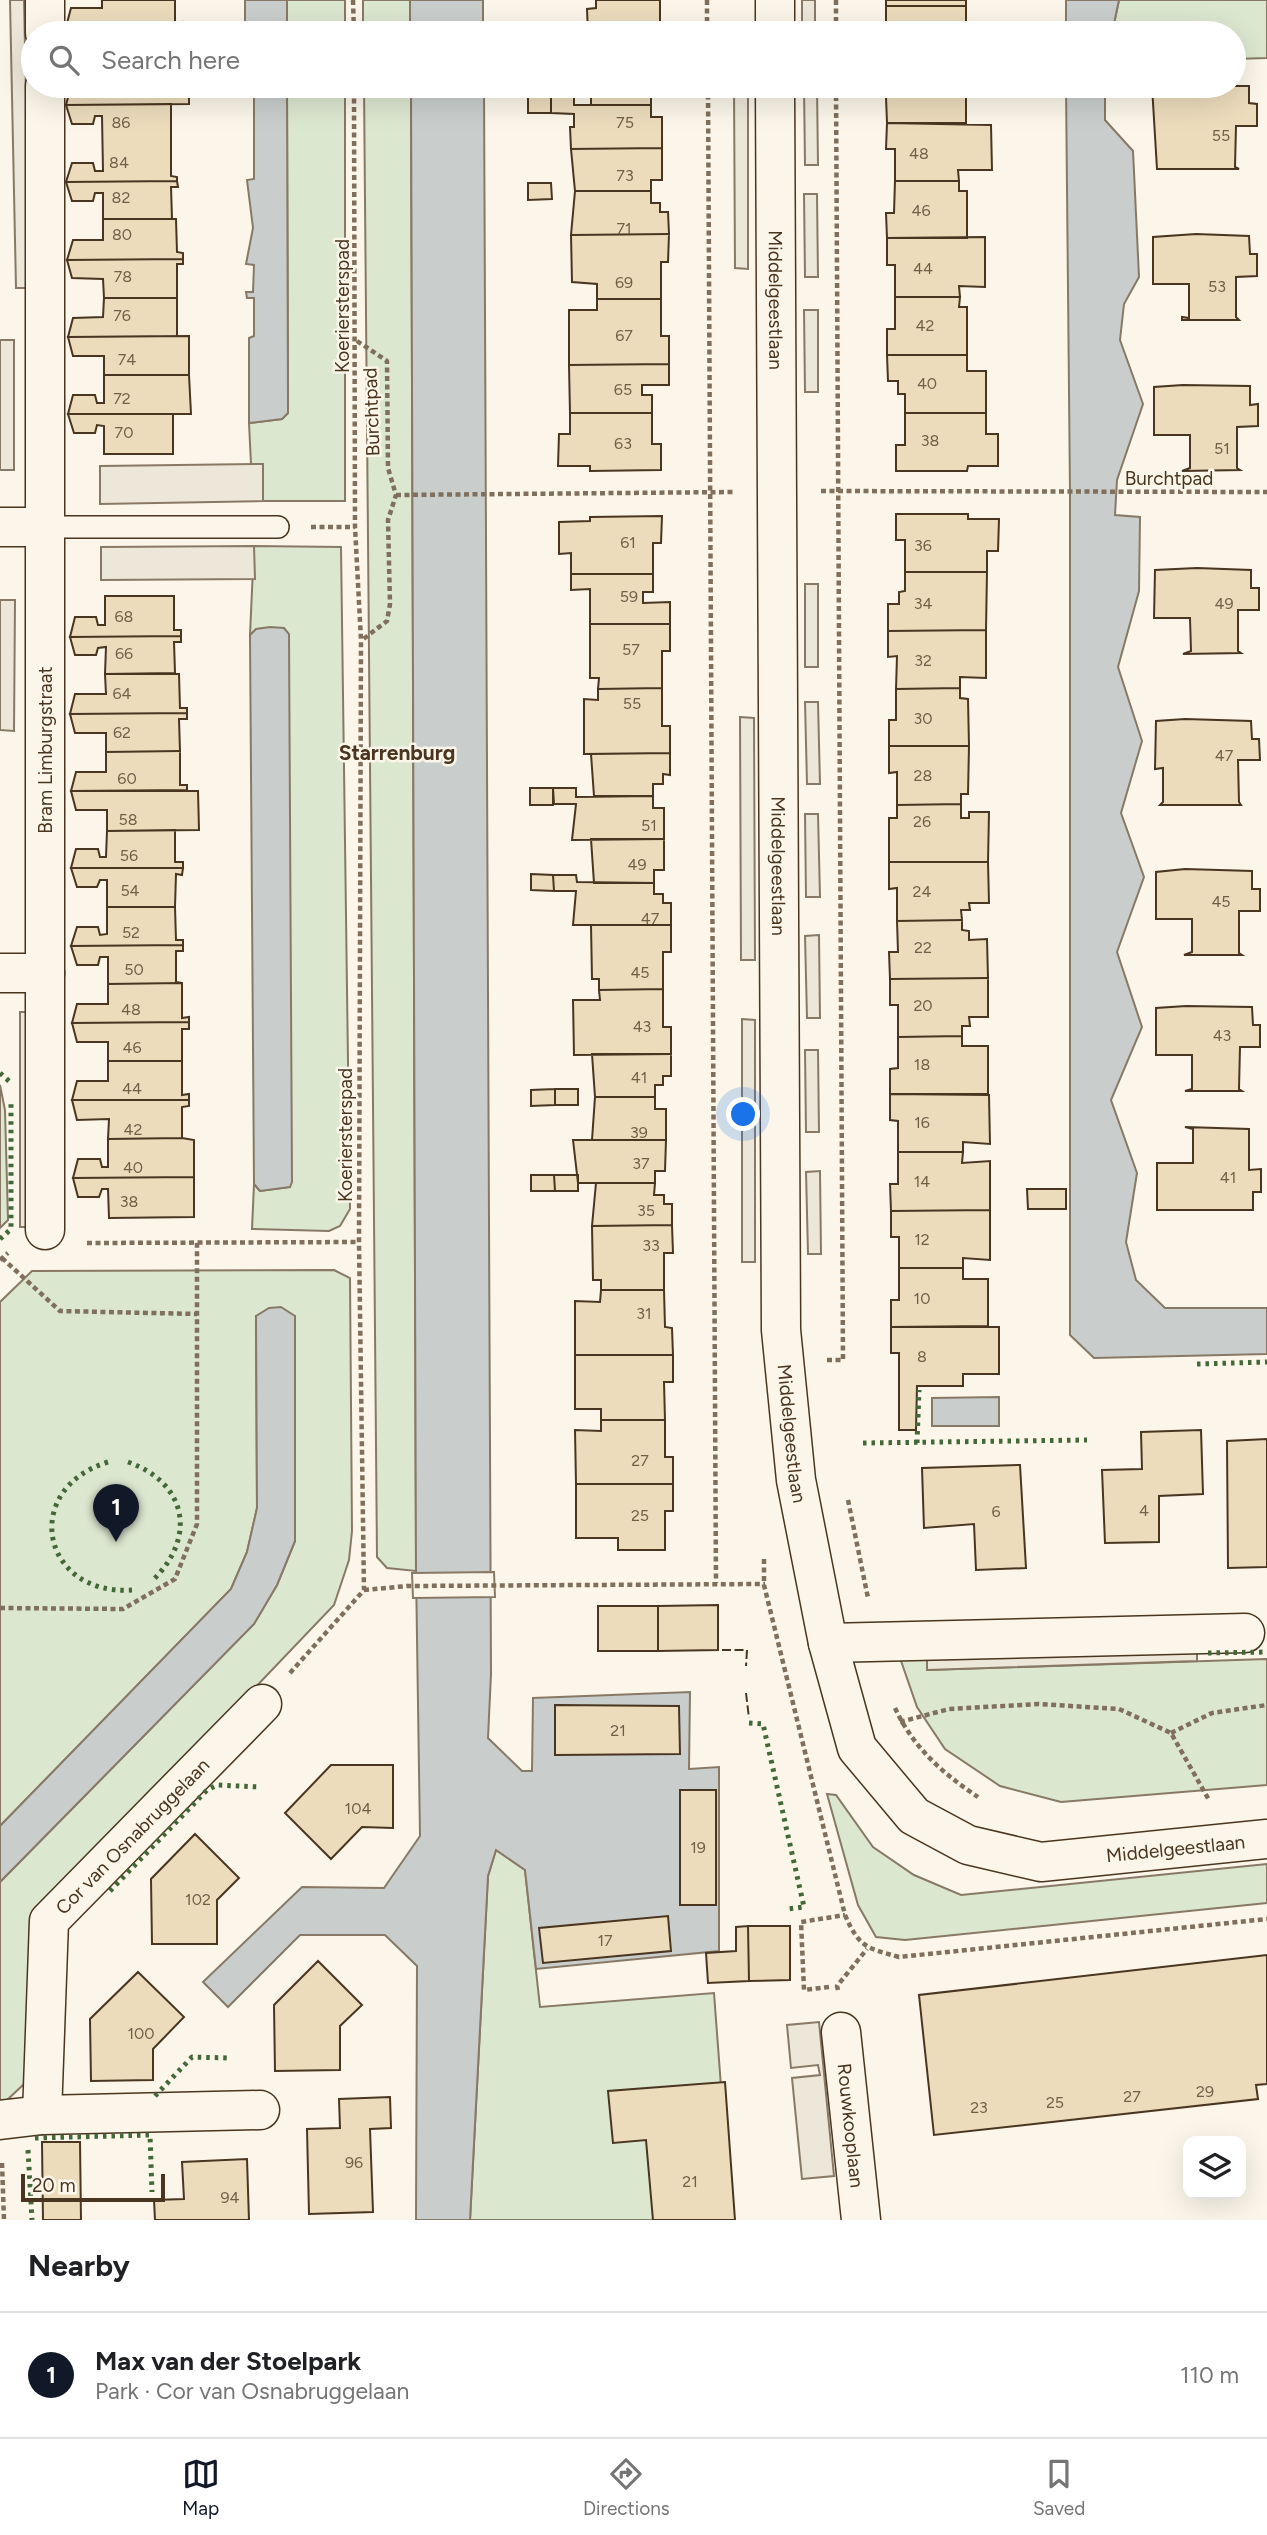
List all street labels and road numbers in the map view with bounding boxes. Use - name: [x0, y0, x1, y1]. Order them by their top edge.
- street label: Middelgeestlaan: [764, 230, 787, 370]
- street label: Koeriersterspad: [331, 239, 354, 373]
- street label: Burchtpad: [358, 367, 385, 457]
- street label: Burchtpad: [1125, 467, 1213, 490]
- street label: Bram Limburgstraat: [34, 666, 57, 834]
- street label: Middelgeestlaan: [766, 796, 790, 936]
- street label: Koeriersterspad: [334, 1068, 357, 1202]
- street label: Middelgeestlaan: [772, 1363, 811, 1505]
- street label: Cor van Osnabruggelaan: [51, 1754, 214, 1919]
- street label: Middelgeestlaan: [1105, 1830, 1246, 1867]
- street label: Rouwkooplaan: [832, 2062, 868, 2189]

